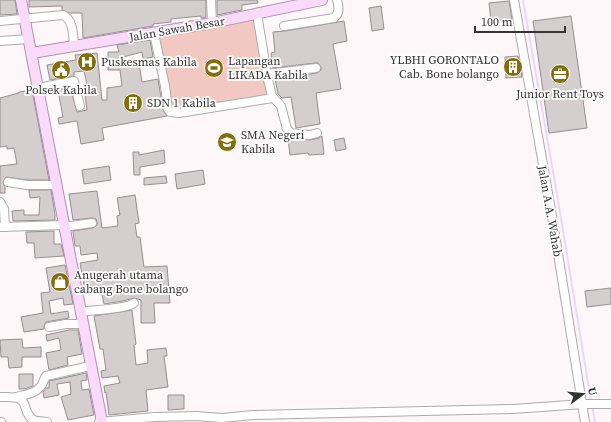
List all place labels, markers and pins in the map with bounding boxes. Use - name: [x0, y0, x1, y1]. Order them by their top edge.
- hospital icon: Puskesmas Kabila: [76, 51, 98, 73]
- place label: YLBHI GORONTALO Cab. Bone bolango: [390, 52, 499, 82]
- place label: Lapangan LIKADA Kabila: [228, 53, 309, 83]
- place label: Puskesmas Kabila: [101, 54, 198, 70]
- building icon: YLBHI GORONTALO Cab. Bone bolango: [502, 56, 524, 78]
- sports icon: Lapangan LIKADA Kabila: [203, 57, 225, 79]
- public building icon: Polsek Kabila: [50, 59, 72, 81]
- office icon: Junior Rent Toys: [549, 63, 571, 85]
- place label: Polsek Kabila: [25, 82, 98, 98]
- place label: Junior Rent Toys: [515, 86, 604, 102]
- building icon: SDN 1 Kabila: [122, 92, 144, 114]
- place label: SDN 1 Kabila: [147, 95, 217, 111]
- place label: SMA Negeri Kabila: [241, 127, 305, 157]
- school or university icon: SMA Negeri Kabila: [216, 131, 238, 153]
- place label: Anugerah utama cabang Bone bolango: [74, 267, 189, 297]
- shop icon: Anugerah utama cabang Bone bolango: [49, 271, 71, 293]

